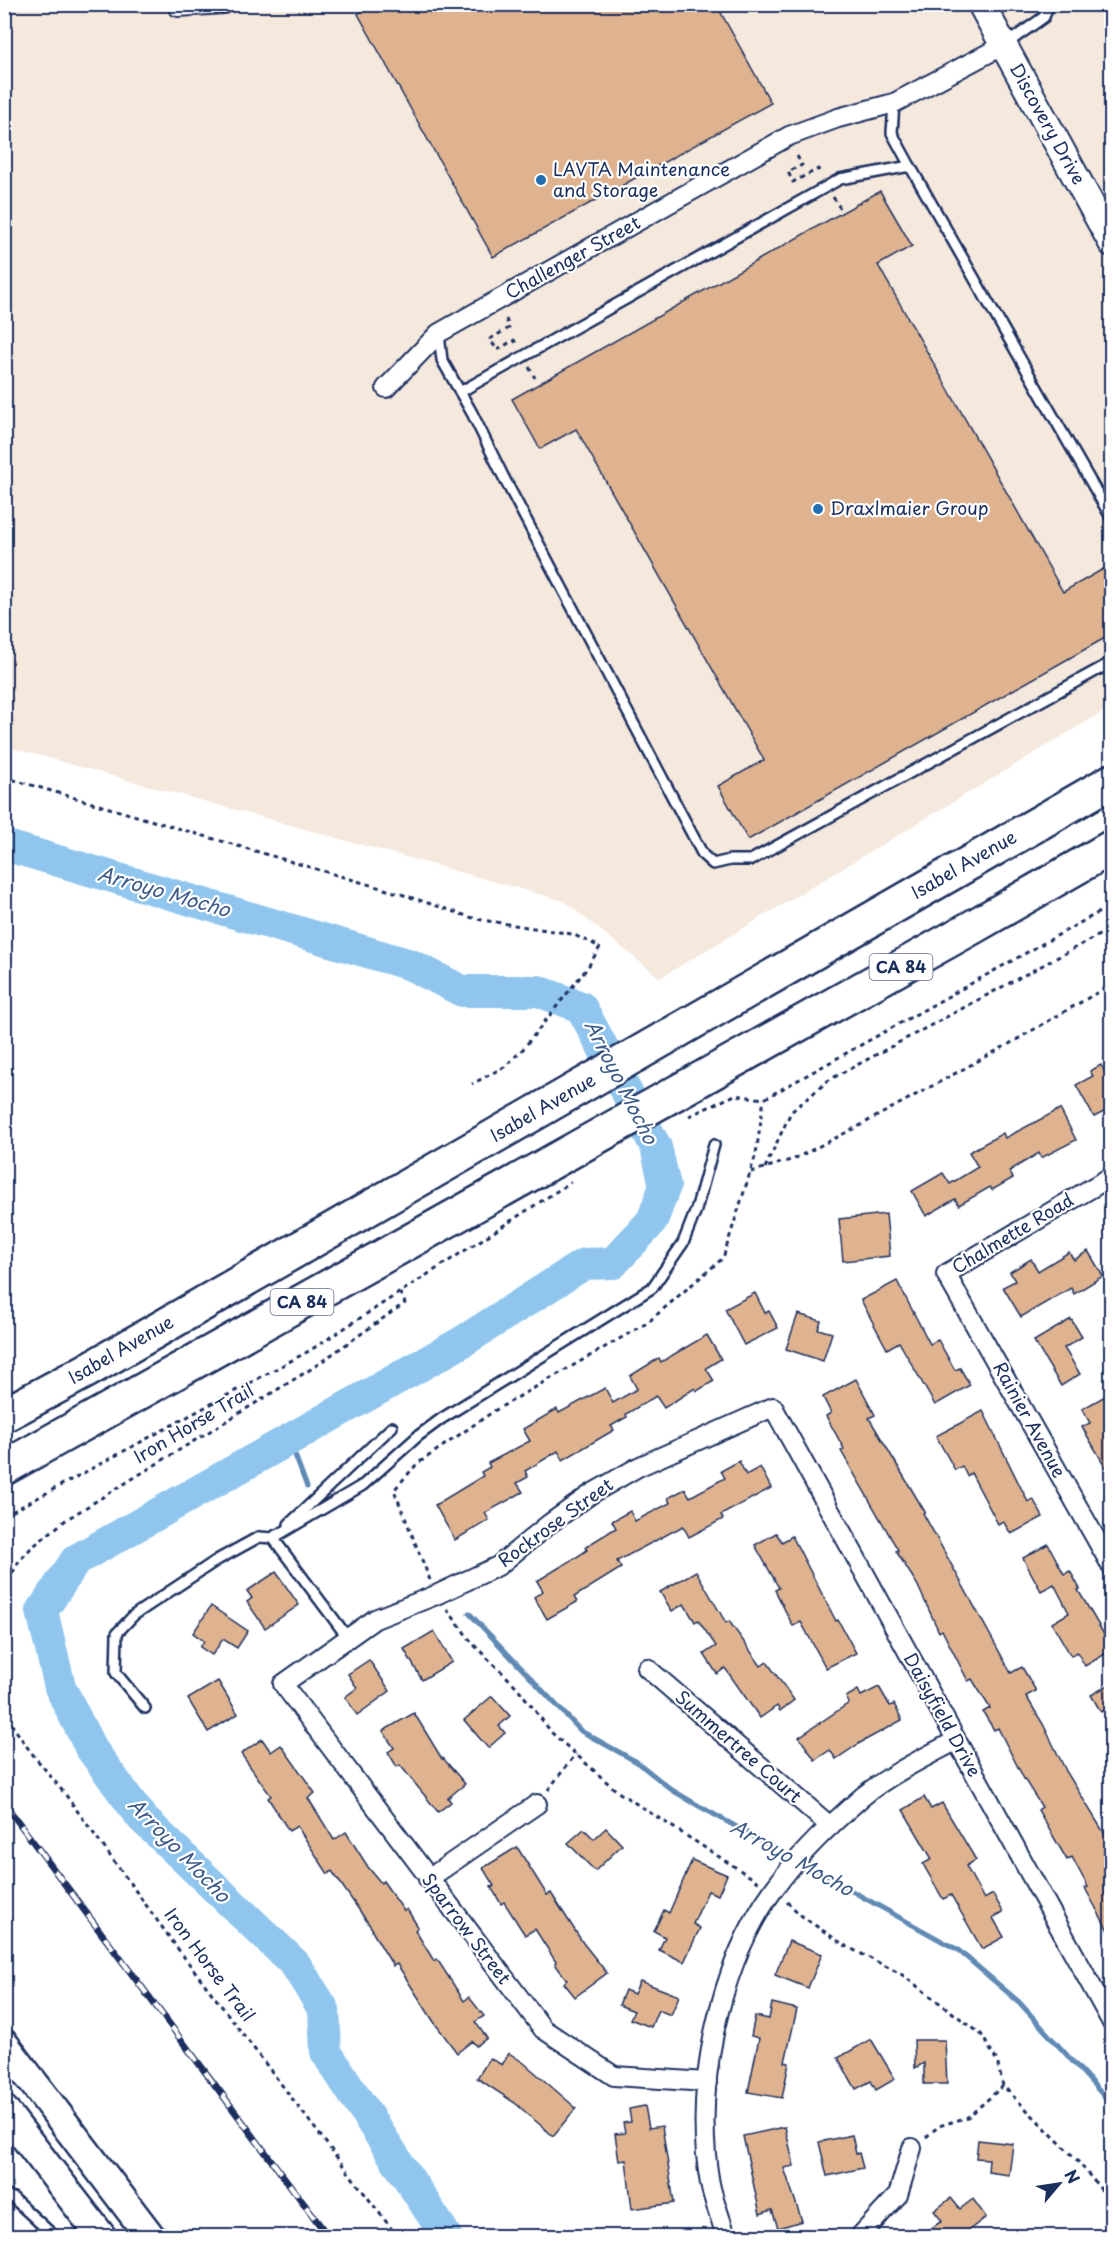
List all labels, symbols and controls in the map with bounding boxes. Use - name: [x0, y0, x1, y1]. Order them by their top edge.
- street label: Discovery Drive: [1004, 58, 1093, 189]
- place label: LAVTA Maintenance and Storage: [553, 155, 730, 203]
- marker: LAVTA Maintenance and Storage: [534, 173, 548, 187]
- street label: Challenger Street: [500, 208, 645, 305]
- place label: Draxlmaier Group: [830, 494, 989, 521]
- marker: Draxlmaier Group: [811, 502, 825, 516]
- street label: Isabel Avenue: [905, 822, 1021, 905]
- water label: Arroyo Mocho: [95, 858, 235, 925]
- road number: CA 84: [870, 954, 932, 980]
- water label: Arroyo Mocho: [578, 1014, 667, 1150]
- street label: Isabel Avenue: [484, 1065, 600, 1148]
- street label: Chalmette Road: [946, 1186, 1078, 1280]
- road number: CA 84: [270, 1289, 334, 1315]
- street label: Isabel Avenue: [62, 1307, 178, 1390]
- street label: Rainier Avenue: [987, 1356, 1074, 1482]
- street label: Iron Horse Trail: [128, 1376, 259, 1469]
- street label: Rockrose Street: [492, 1471, 618, 1573]
- street label: Daisyfield Drive: [898, 1647, 989, 1781]
- street label: Summertree Court: [670, 1683, 808, 1809]
- water label: Arroyo Mocho: [122, 1790, 239, 1910]
- water label: Arroyo Mocho: [726, 1811, 861, 1904]
- street label: Sparrow Street: [416, 1867, 518, 1989]
- street label: Iron Horse Trail: [158, 1902, 262, 2027]
- north arrow: [1029, 2154, 1089, 2214]
- text: N: [1059, 2165, 1087, 2188]

